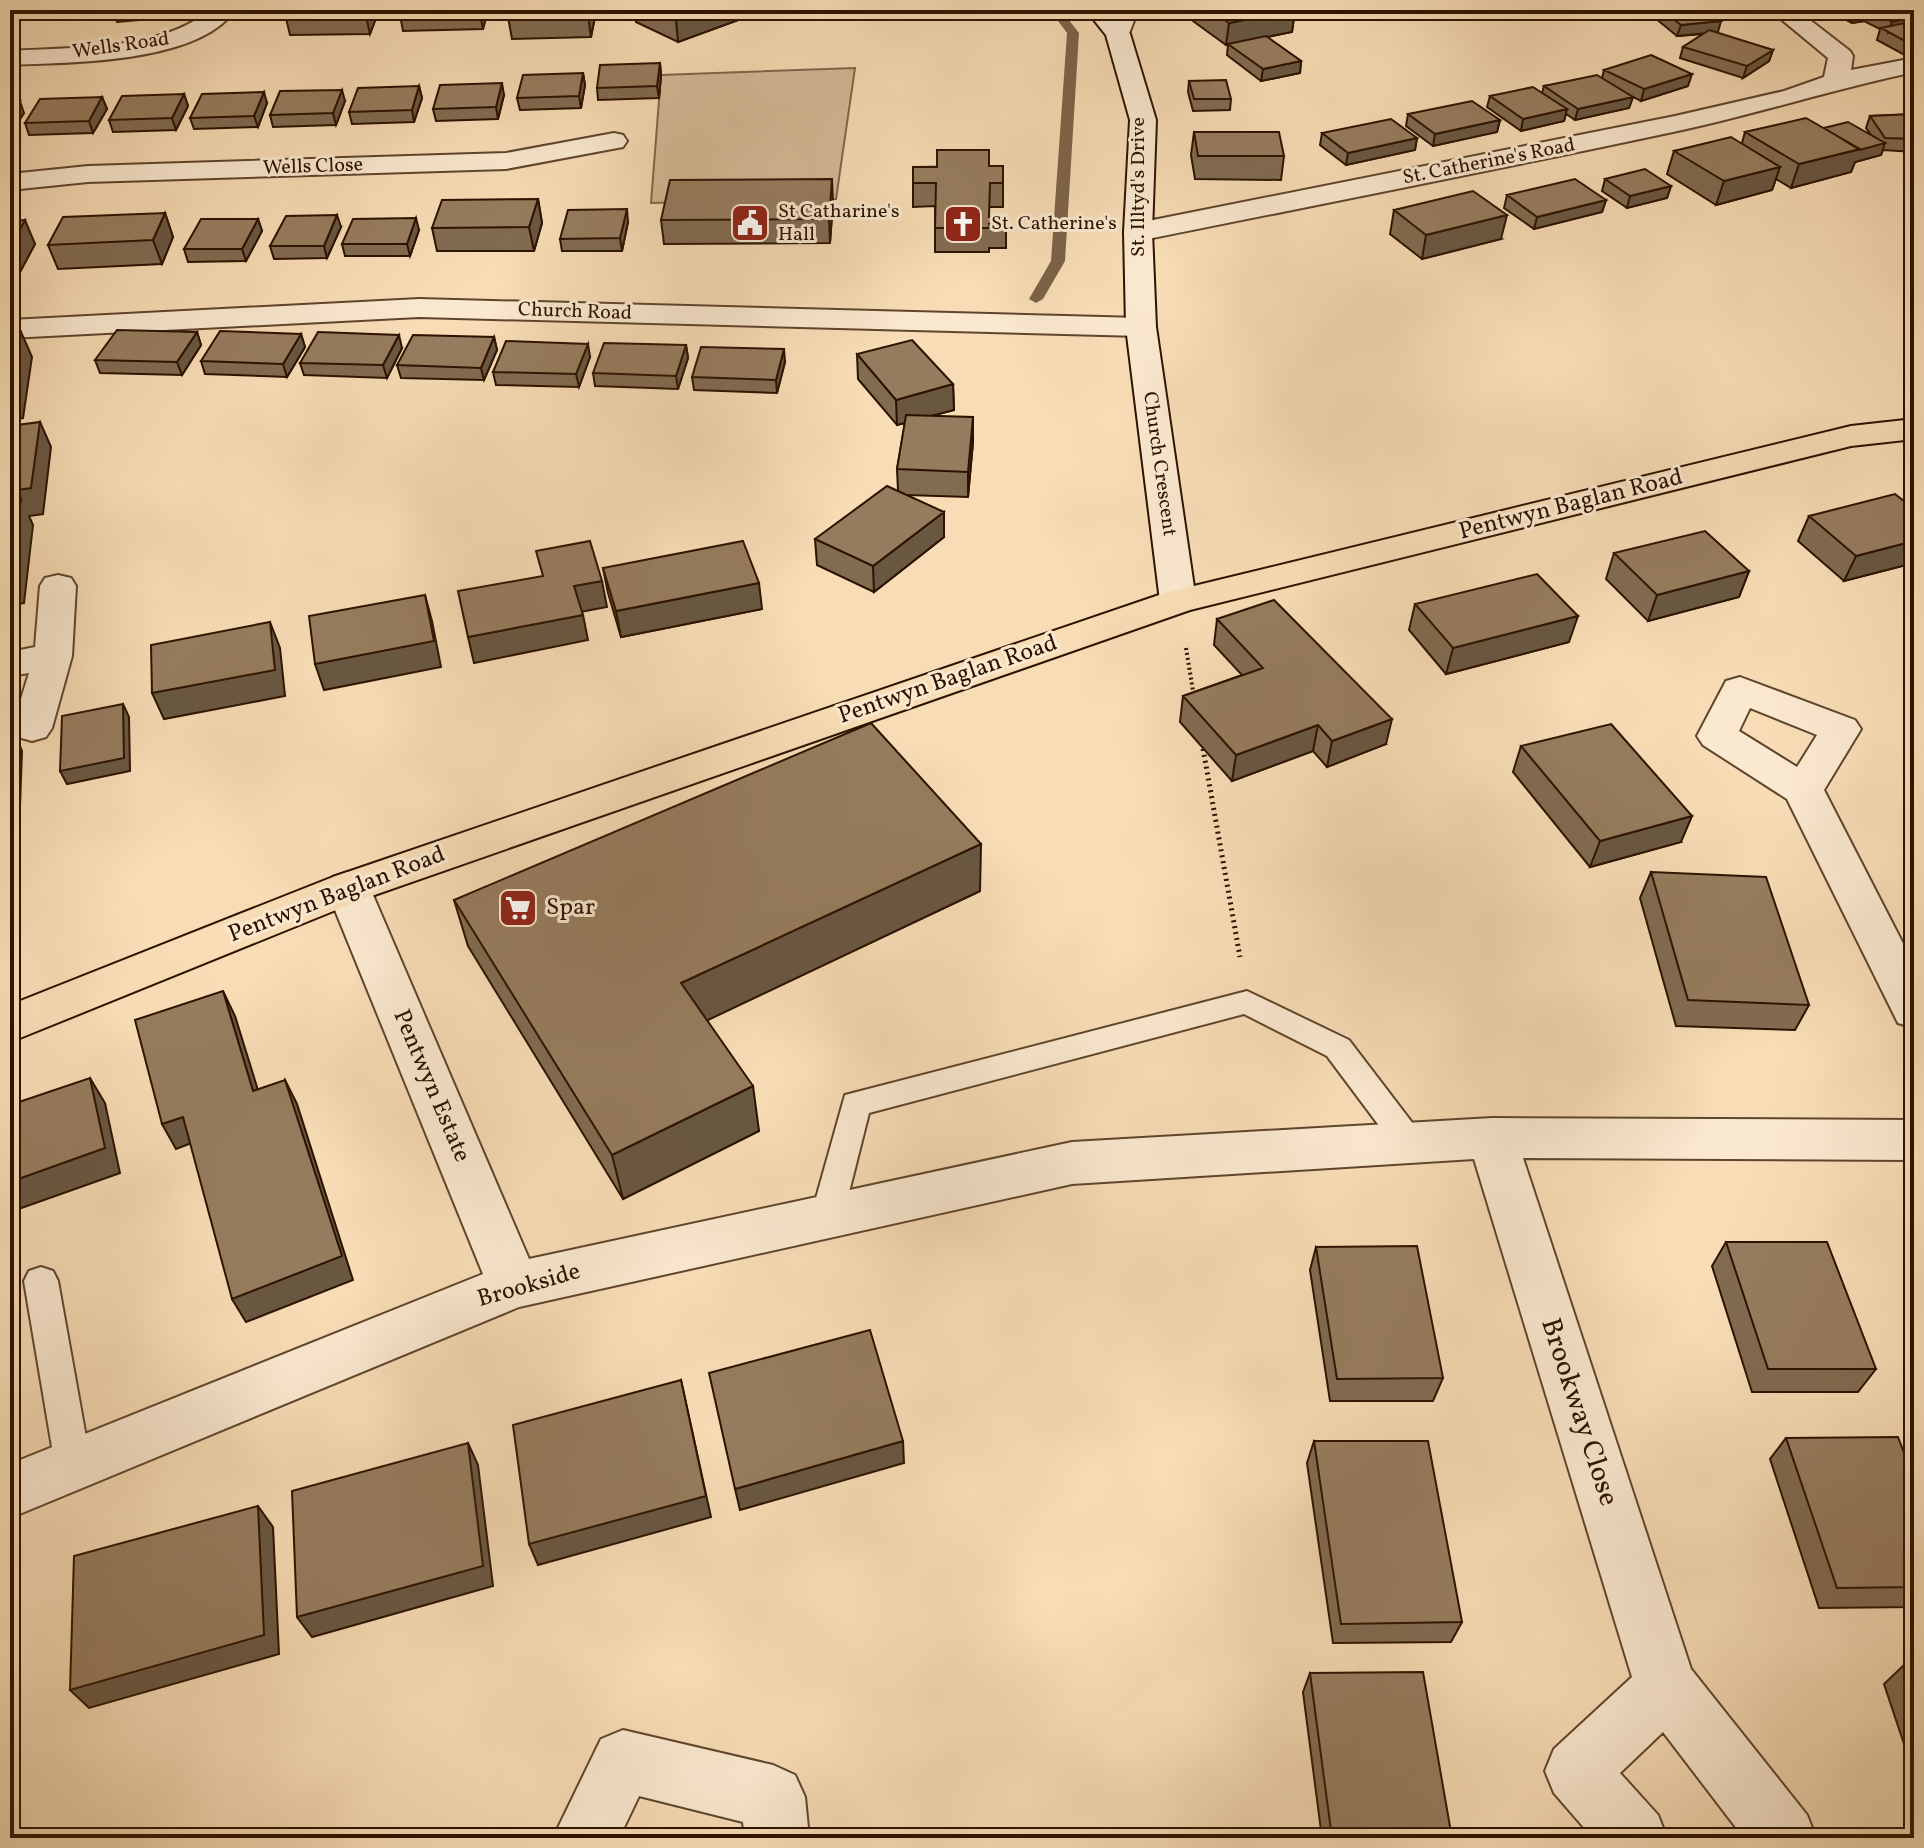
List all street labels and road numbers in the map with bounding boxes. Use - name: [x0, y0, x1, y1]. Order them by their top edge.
- street label: Wells Road: [71, 25, 171, 67]
- street label: St. Illtyd's Drive: [1125, 117, 1153, 257]
- street label: St. Catherine's Road: [1400, 132, 1578, 192]
- street label: Wells Close: [262, 151, 364, 183]
- street label: Church Road: [517, 296, 633, 328]
- street label: Church Crescent: [1135, 390, 1183, 538]
- street label: Pentwyn Baglan Road: [1455, 461, 1687, 549]
- street label: Pentwyn Baglan Road: [834, 627, 1062, 733]
- street label: Pentwyn Baglan Road: [224, 838, 450, 952]
- street label: Pentwyn Estate: [384, 1005, 478, 1167]
- street label: Brookside: [473, 1255, 585, 1317]
- street label: Brookway Close: [1530, 1313, 1628, 1511]

